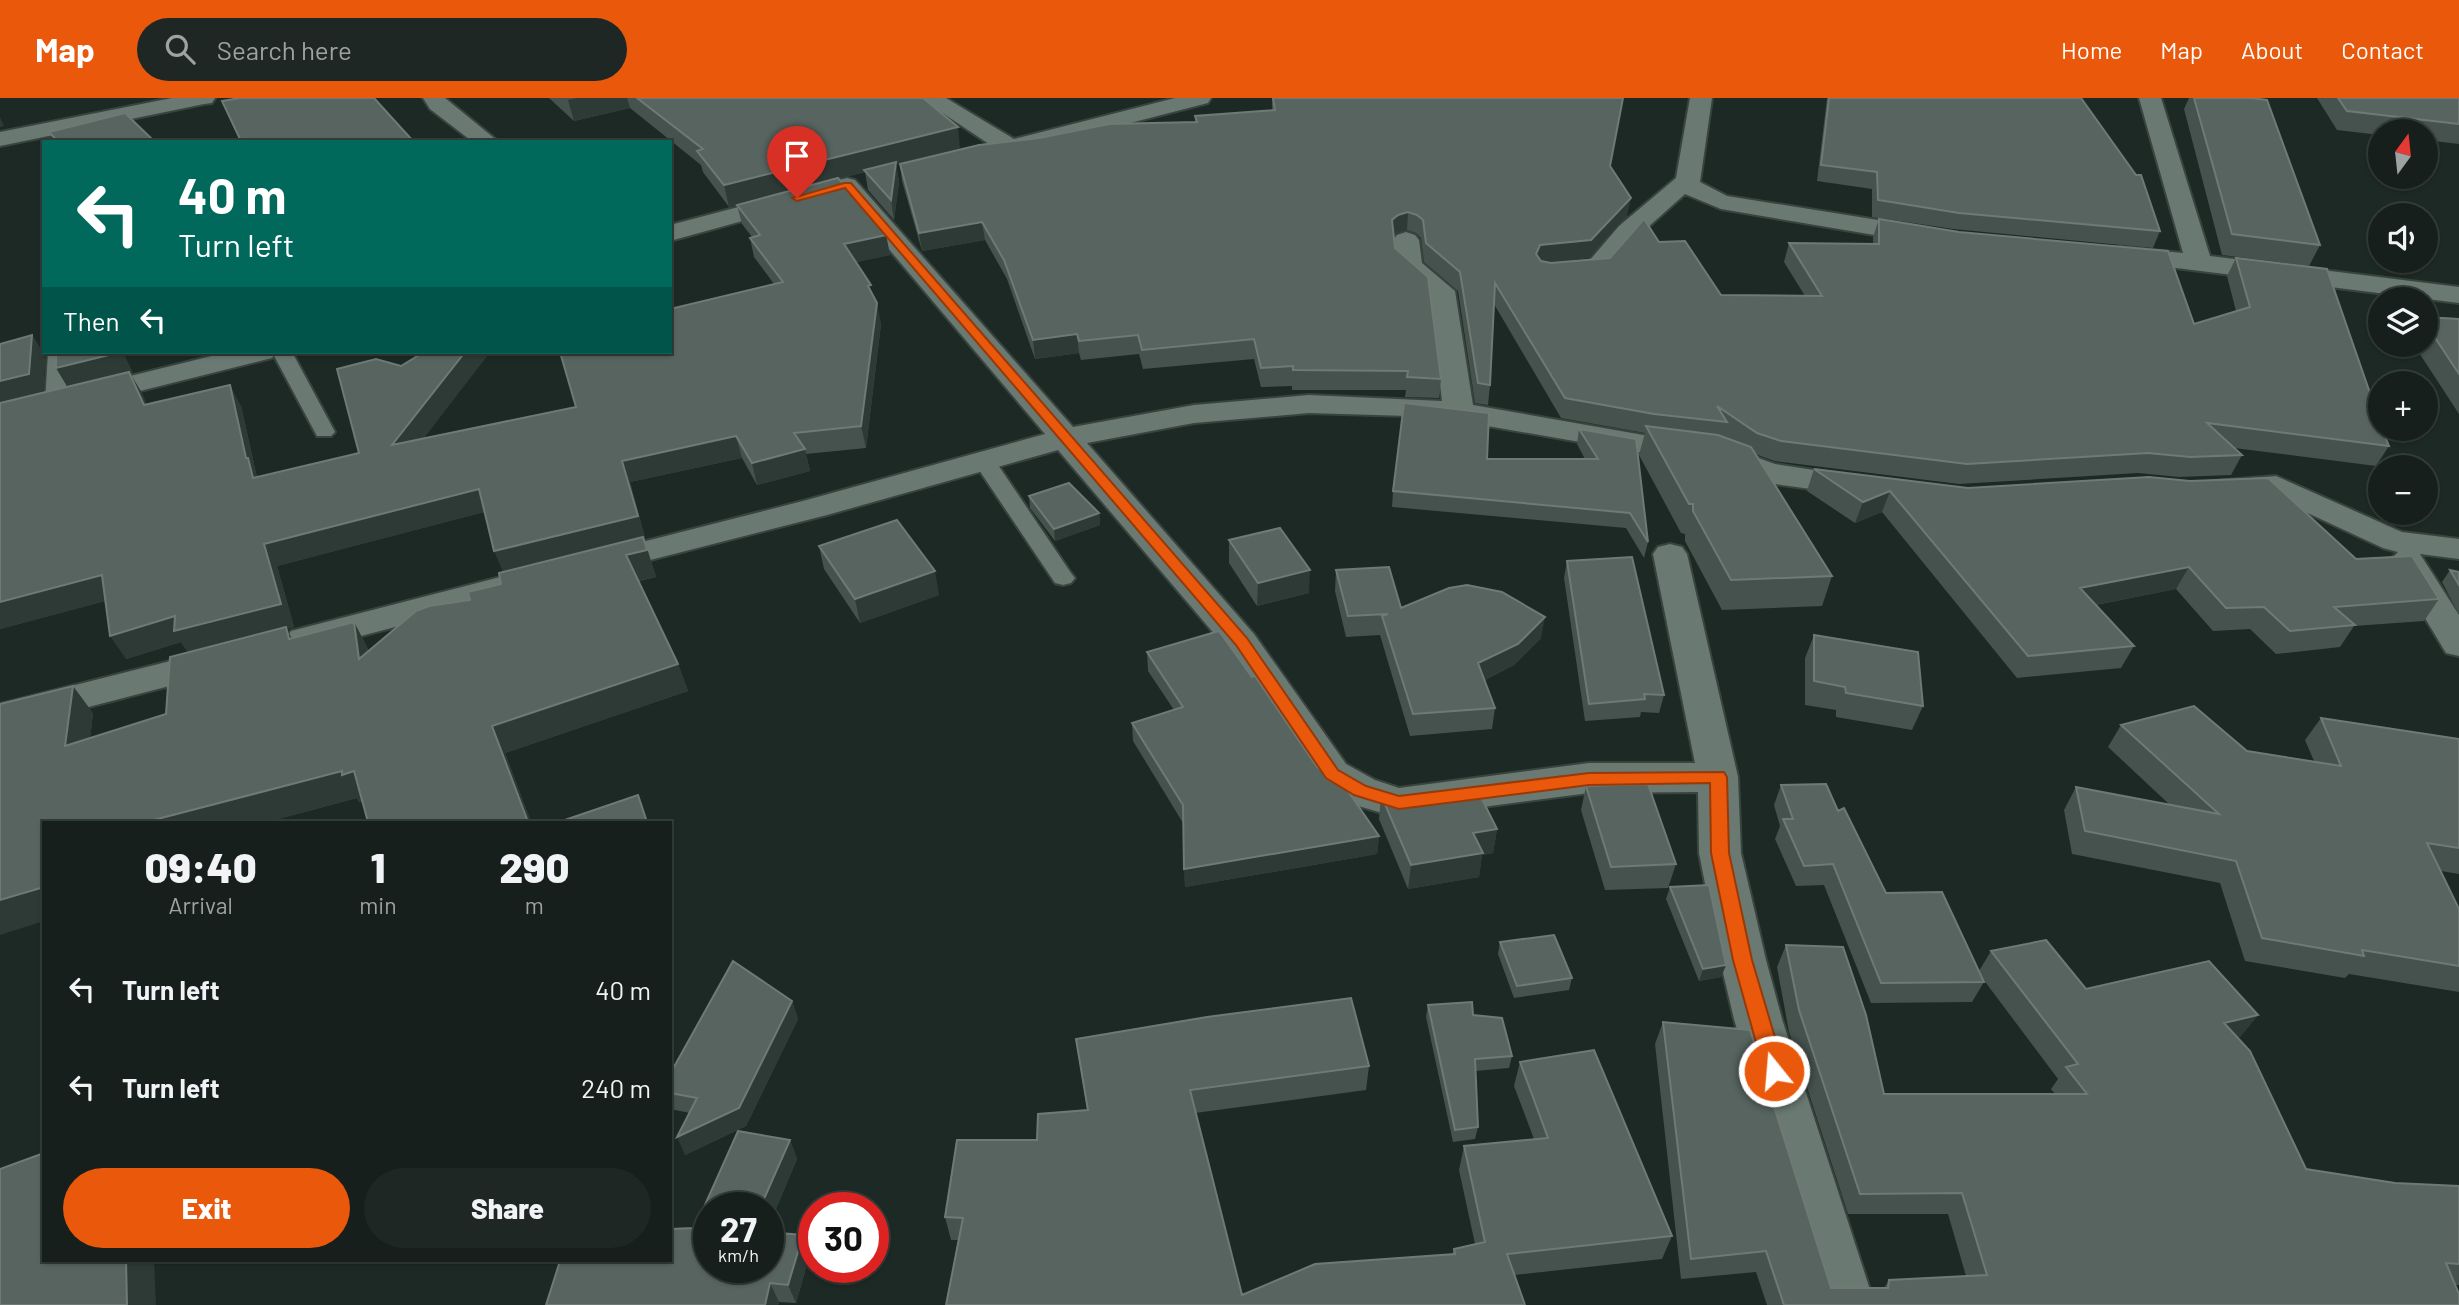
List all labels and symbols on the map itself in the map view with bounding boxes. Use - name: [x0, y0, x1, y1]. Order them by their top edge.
- north arrow: [2368, 119, 2438, 189]
- pin: [767, 126, 827, 198]
- position arrow: [1737, 1034, 1811, 1108]
- speed limit sign: 30: [798, 1192, 889, 1283]

